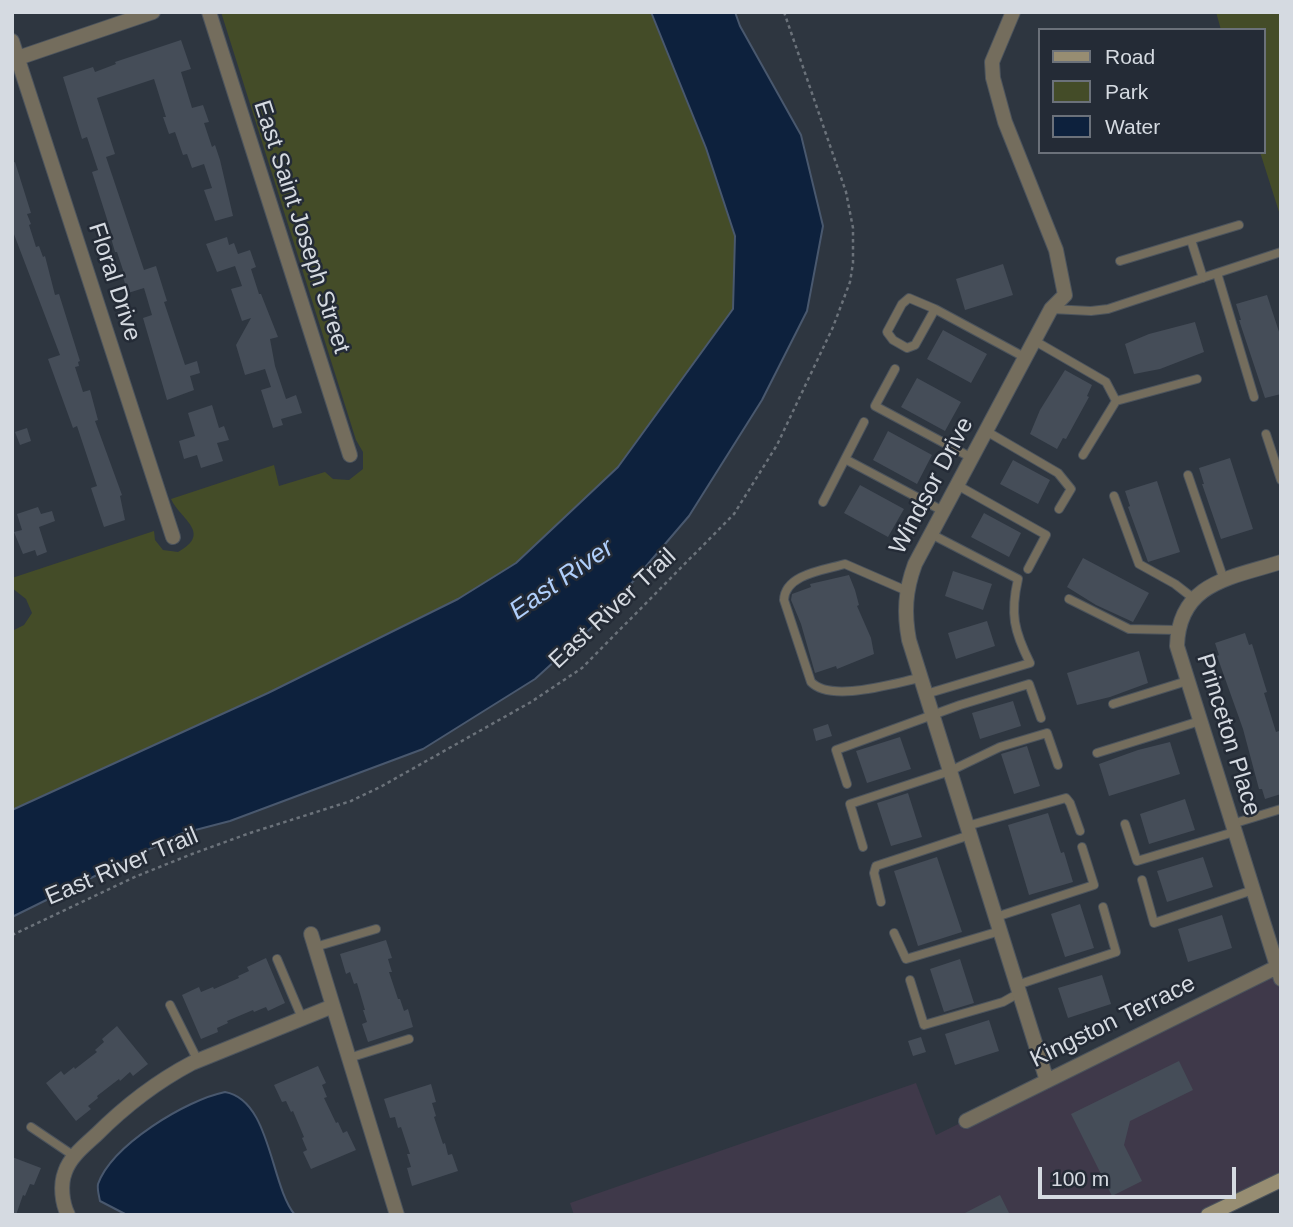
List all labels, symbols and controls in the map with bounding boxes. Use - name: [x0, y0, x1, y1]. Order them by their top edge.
- legend: [1038, 28, 1265, 154]
- text: Road: [1105, 45, 1155, 68]
- text: Park: [1105, 80, 1148, 103]
- street label: East Saint Joseph Street: [246, 97, 356, 357]
- text: Water: [1105, 115, 1160, 138]
- street label: Floral Drive: [81, 219, 147, 345]
- street label: Windsor Drive: [884, 413, 980, 559]
- water label: East River: [504, 533, 620, 627]
- street label: East River Trail: [544, 543, 682, 675]
- street label: Princeton Place: [1190, 650, 1266, 820]
- street label: East River Trail: [41, 822, 203, 912]
- street label: Kingston Terrace: [1026, 970, 1200, 1074]
- scale bar: [1041, 1154, 1239, 1198]
- text: 100 m: [1051, 1167, 1109, 1190]

